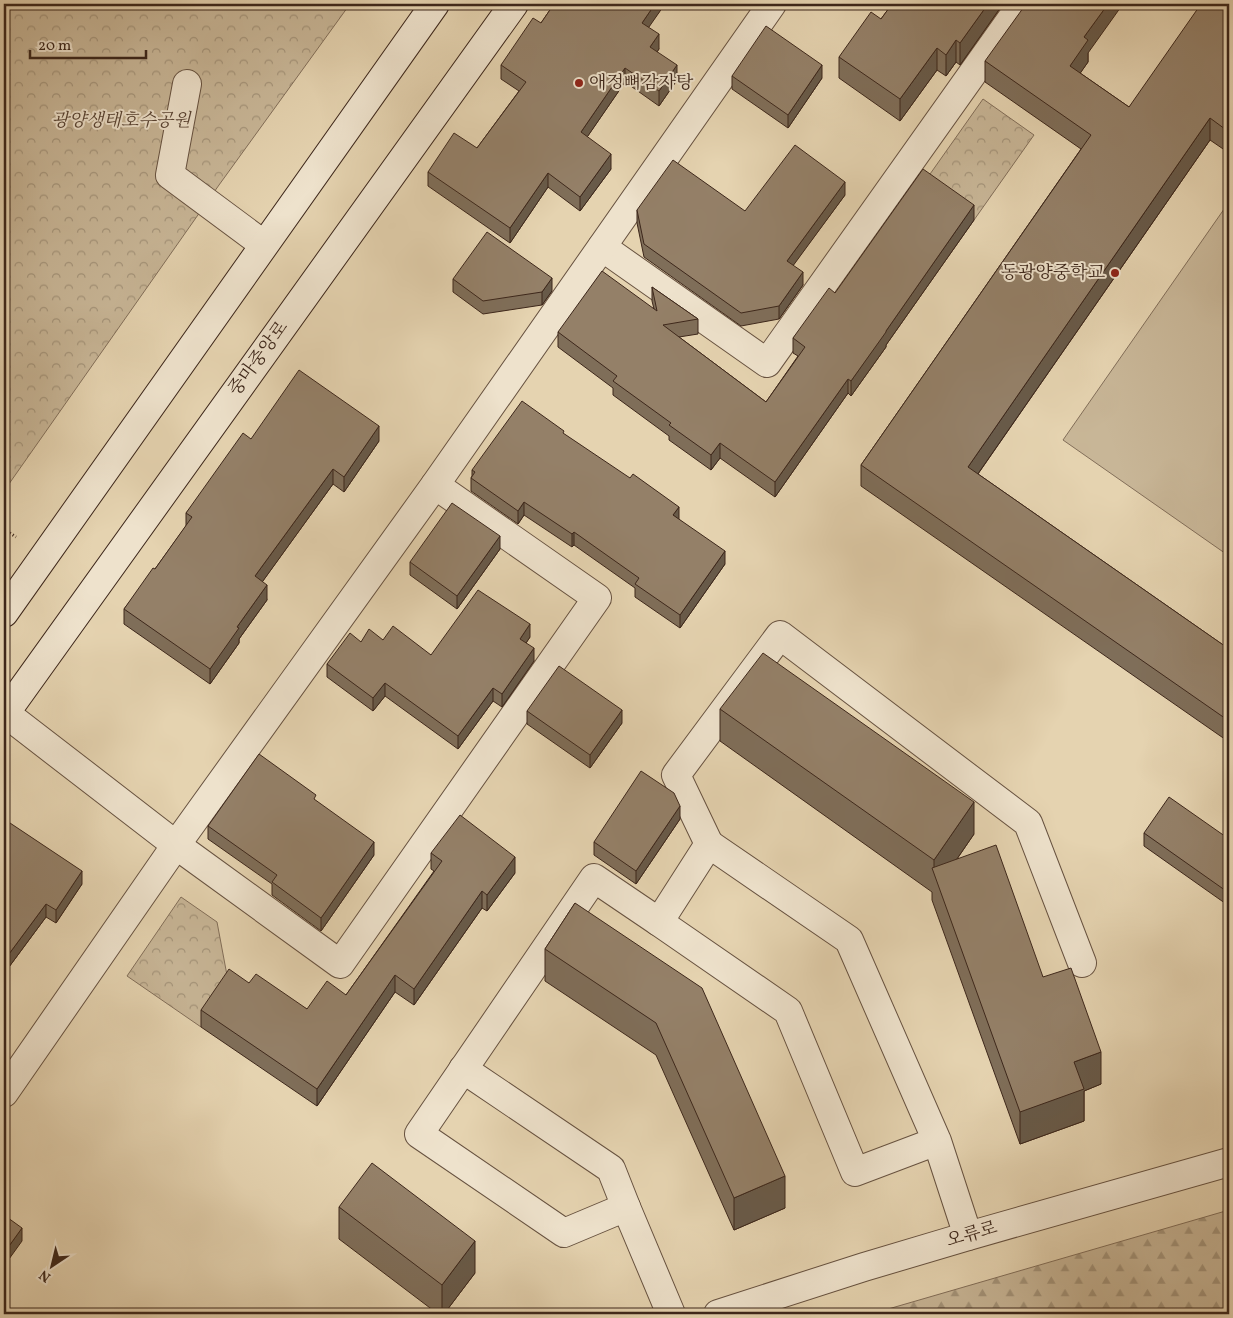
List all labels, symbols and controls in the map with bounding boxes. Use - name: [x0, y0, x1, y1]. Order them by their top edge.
- scale bar: [30, 28, 146, 60]
- text: 20 m: [38, 36, 71, 57]
- place label: 애정뼈감자탕: [589, 71, 694, 96]
- marker: 애정뼈감자탕: [573, 77, 585, 89]
- park label: 광양생태호수공원: [51, 109, 192, 134]
- place label: 동광양중학교: [1001, 261, 1106, 286]
- marker: 동광양중학교: [1109, 267, 1121, 279]
- street label: 중마중앙로: [223, 316, 295, 402]
- street label: 오류로: [943, 1216, 1001, 1254]
- north arrow: [28, 1240, 78, 1290]
- text: N: [36, 1265, 55, 1286]

